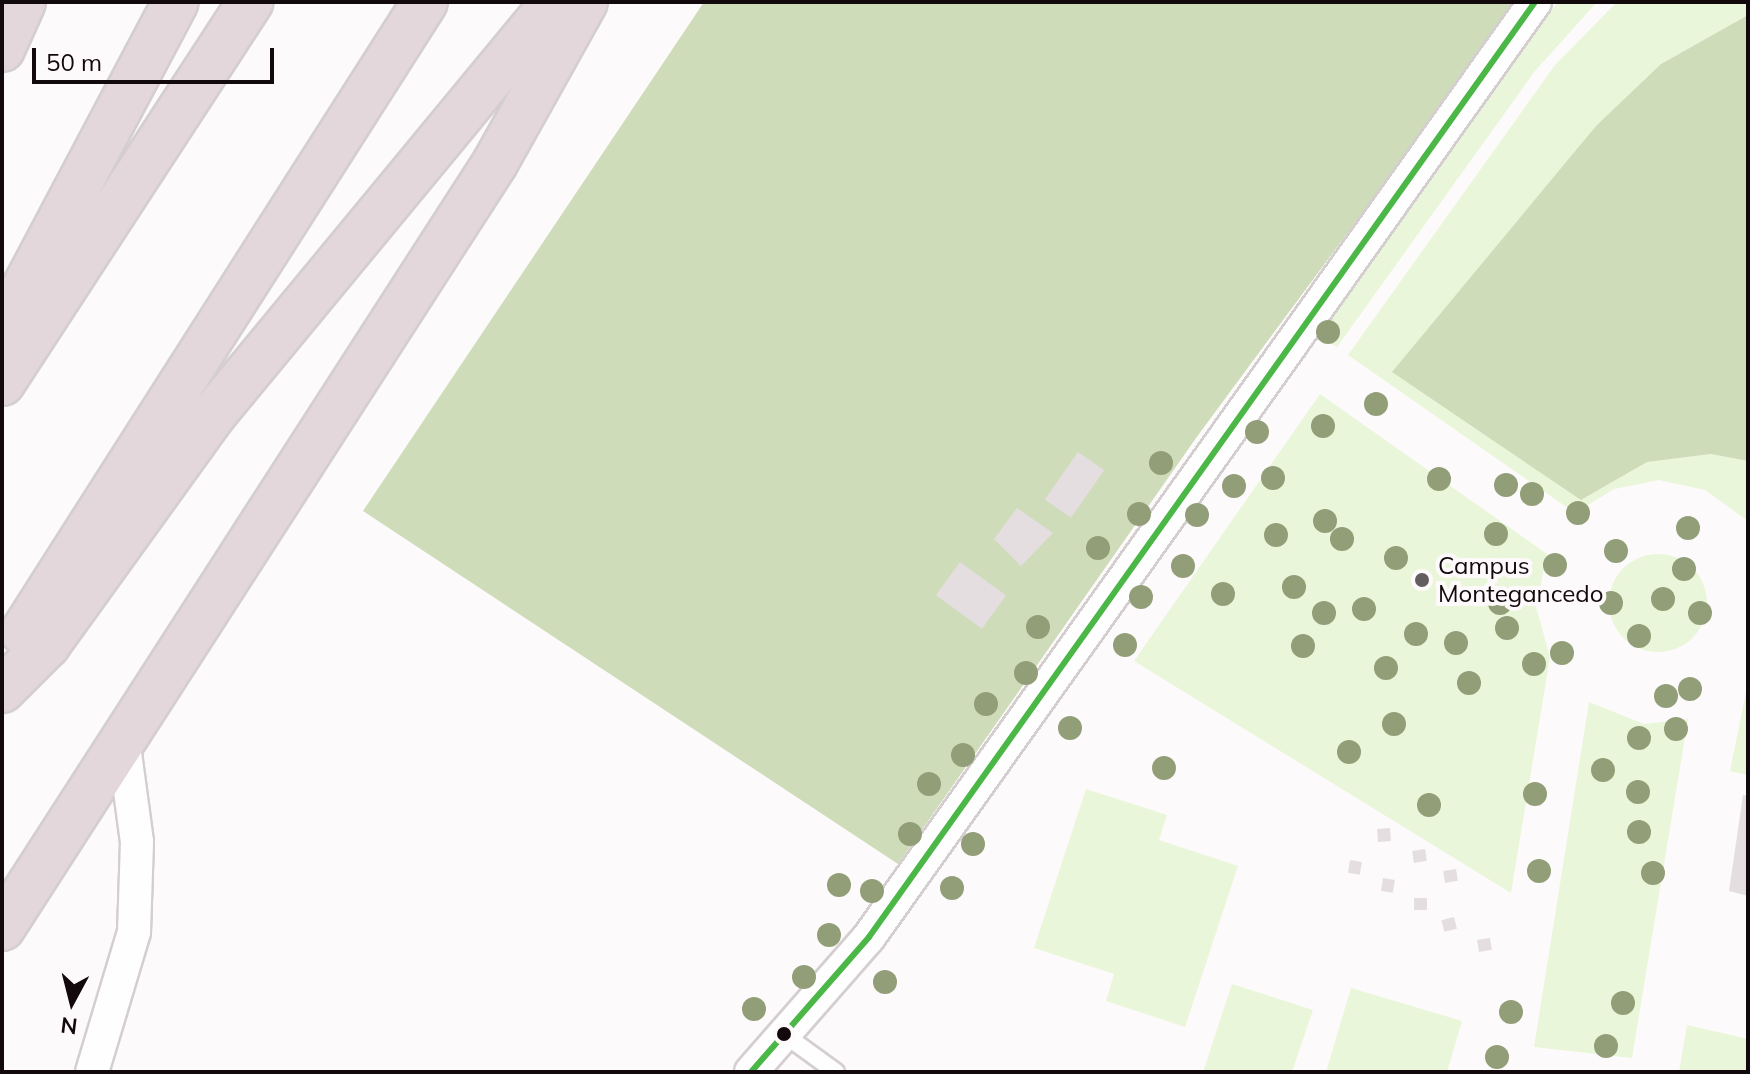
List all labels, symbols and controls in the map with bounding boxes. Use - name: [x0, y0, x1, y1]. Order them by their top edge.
- scale bar: [36, 32, 278, 82]
- text: 50 m: [46, 47, 102, 77]
- place label: Campus Montegancedo: [1438, 552, 1603, 608]
- marker: Campus Montegancedo: [1413, 571, 1431, 589]
- north arrow: [32, 962, 112, 1042]
- text: N: [59, 1011, 79, 1041]
- unlabelled marker: [776, 1026, 792, 1042]

